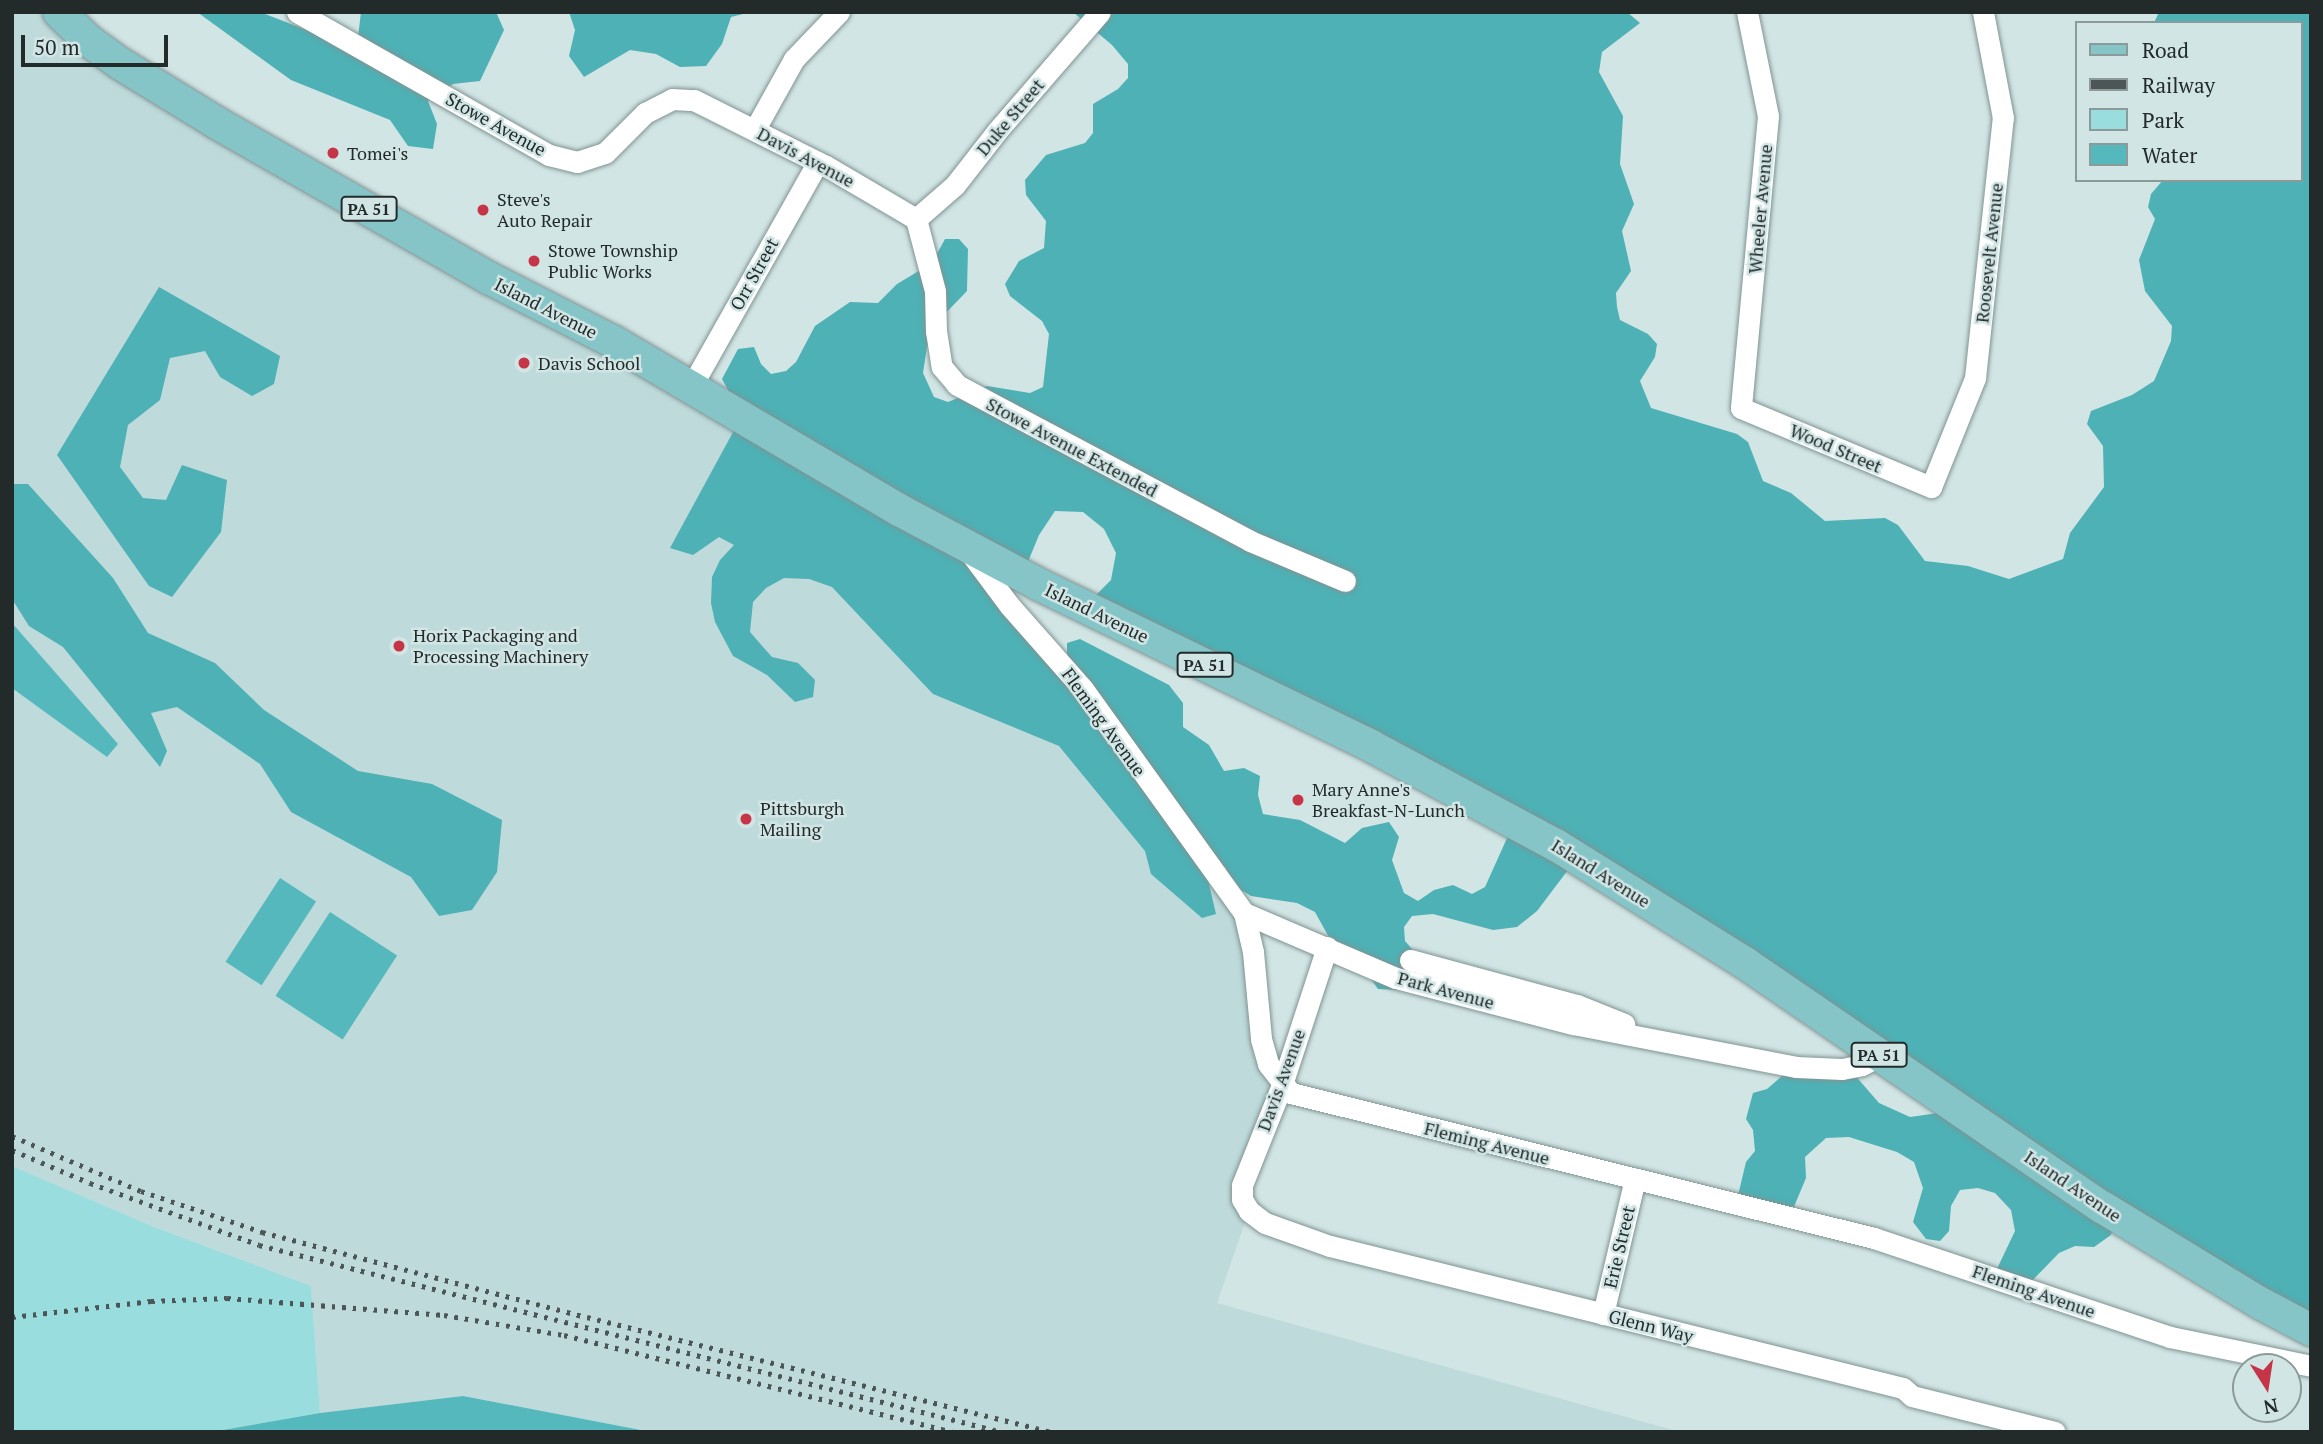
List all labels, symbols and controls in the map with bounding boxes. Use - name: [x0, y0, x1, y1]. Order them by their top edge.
- scale bar: [24, 21, 172, 65]
- legend: [2074, 21, 2302, 182]
- text: 50 m: [34, 33, 80, 61]
- text: Road: [2142, 36, 2189, 64]
- text: Railway: [2142, 71, 2215, 99]
- street label: Duke Street: [972, 74, 1048, 160]
- street label: Stowe Avenue: [442, 88, 550, 160]
- text: Park: [2142, 106, 2184, 134]
- street label: Davis Avenue: [753, 122, 859, 192]
- text: Water: [2142, 141, 2197, 169]
- place label: Tomei's: [347, 142, 408, 164]
- street label: Wheeler Avenue: [1744, 143, 1776, 275]
- marker: Tomei's: [325, 145, 341, 161]
- street label: Roosevelt Avenue: [1971, 182, 2007, 324]
- place label: Steve's Auto Repair: [497, 189, 592, 232]
- road number: PA 51: [339, 196, 399, 222]
- marker: Steve's Auto Repair: [475, 202, 491, 218]
- street label: Orr Street: [725, 234, 783, 314]
- place label: Stowe Township Public Works: [548, 240, 678, 282]
- marker: Stowe Township Public Works: [526, 253, 542, 269]
- street label: Island Avenue: [491, 273, 601, 343]
- place label: Davis School: [538, 352, 640, 374]
- marker: Davis School: [516, 355, 532, 371]
- street label: Stowe Avenue Extended: [983, 393, 1161, 501]
- street label: Wood Street: [1787, 419, 1885, 477]
- street label: Island Avenue: [1042, 579, 1152, 647]
- place label: Horix Packaging and Processing Machinery: [413, 625, 588, 668]
- marker: Horix Packaging and Processing Machinery: [391, 638, 407, 654]
- road number: PA 51: [1175, 652, 1235, 678]
- street label: Fleming Avenue: [1057, 664, 1151, 780]
- place label: Mary Anne's Breakfast-N-Lunch: [1312, 779, 1465, 822]
- marker: Mary Anne's Breakfast-N-Lunch: [1290, 792, 1306, 808]
- place label: Pittsburgh Mailing: [760, 798, 844, 840]
- marker: Pittsburgh Mailing: [738, 811, 754, 827]
- street label: Island Avenue: [1548, 834, 1654, 912]
- street label: Park Avenue: [1395, 967, 1497, 1013]
- street label: Davis Avenue: [1252, 1026, 1310, 1134]
- road number: PA 51: [1849, 1042, 1909, 1068]
- street label: Fleming Avenue: [1422, 1117, 1552, 1169]
- street label: Island Avenue: [2020, 1146, 2126, 1226]
- street label: Erie Street: [1599, 1204, 1639, 1290]
- street label: Fleming Avenue: [1970, 1260, 2098, 1322]
- street label: Glenn Way: [1606, 1305, 1696, 1347]
- north arrow: [2232, 1353, 2302, 1423]
- text: N: [2261, 1393, 2281, 1421]

